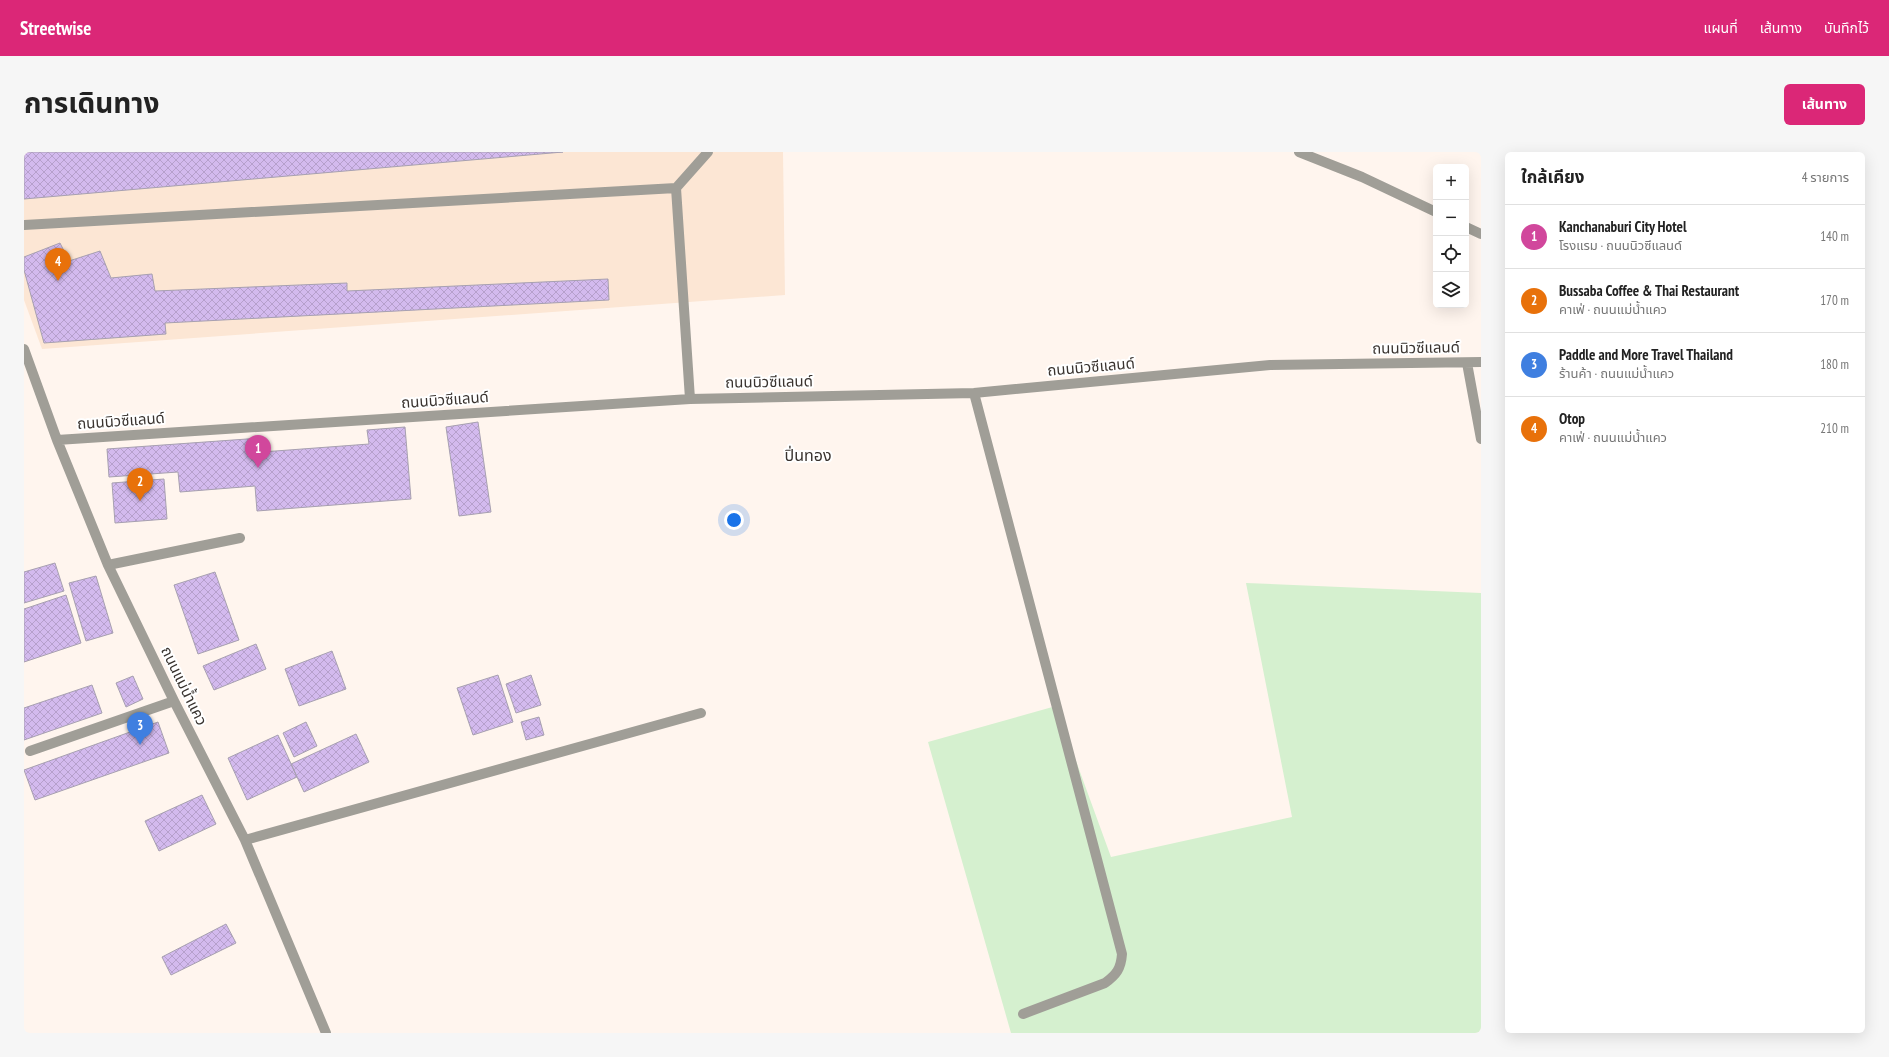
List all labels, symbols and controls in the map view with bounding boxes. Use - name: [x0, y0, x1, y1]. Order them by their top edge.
- text: Streetwise: [20, 16, 91, 40]
- text: แผนที่: [1704, 19, 1738, 37]
- text: เส้นทาง: [1760, 19, 1802, 37]
- text: บันทึกไว้: [1824, 19, 1869, 37]
- text: การเดินทาง: [24, 84, 159, 121]
- button: เส้นทาง: [1784, 84, 1865, 125]
- map controls: [1433, 164, 1469, 308]
- button: +: [1433, 164, 1469, 200]
- text: ใกล้เคียง: [1521, 166, 1584, 188]
- text: 4 รายการ: [1802, 169, 1849, 186]
- button: −: [1433, 200, 1469, 236]
- text: Kanchanaburi City Hotel: [1559, 217, 1687, 236]
- text: 1: [1531, 228, 1537, 245]
- text: 140 m: [1820, 228, 1849, 245]
- button: locate: [1433, 236, 1469, 272]
- text: โรงแรม · ถนนนิวซีแลนด์: [1559, 237, 1682, 254]
- pin: 4: [45, 248, 71, 281]
- button: layers: [1433, 272, 1469, 308]
- text: Bussaba Coffee & Thai Restaurant: [1559, 281, 1739, 300]
- text: 2: [1531, 292, 1537, 309]
- text: 170 m: [1820, 292, 1849, 309]
- text: คาเฟ่ · ถนนแม่น้ำแคว: [1559, 301, 1667, 318]
- street label: ถนนนิวซีแลนด์: [1372, 337, 1460, 358]
- text: Paddle and More Travel Thailand: [1559, 345, 1733, 364]
- street label: ถนนนิวซีแลนด์: [1046, 353, 1135, 380]
- text: 3: [1531, 356, 1537, 373]
- text: 180 m: [1820, 356, 1849, 373]
- text: ร้านค้า · ถนนแม่น้ำแคว: [1559, 365, 1674, 382]
- street label: ถนนนิวซีแลนด์: [725, 371, 813, 392]
- street label: ถนนนิวซีแลนด์: [401, 387, 489, 412]
- street label: ถนนนิวซีแลนด์: [77, 408, 165, 433]
- text: Otop: [1559, 409, 1585, 428]
- text: 4: [1531, 420, 1537, 437]
- text: 210 m: [1820, 420, 1849, 437]
- text: คาเฟ่ · ถนนแม่น้ำแคว: [1559, 429, 1667, 446]
- pin: 1: [245, 435, 271, 468]
- district label: ปิ่นทอง: [784, 445, 832, 465]
- pin: 2: [127, 468, 153, 501]
- your location: [724, 510, 744, 530]
- street label: ถนนแม่น้ำแคว: [157, 643, 213, 728]
- pin: 3: [127, 712, 153, 745]

